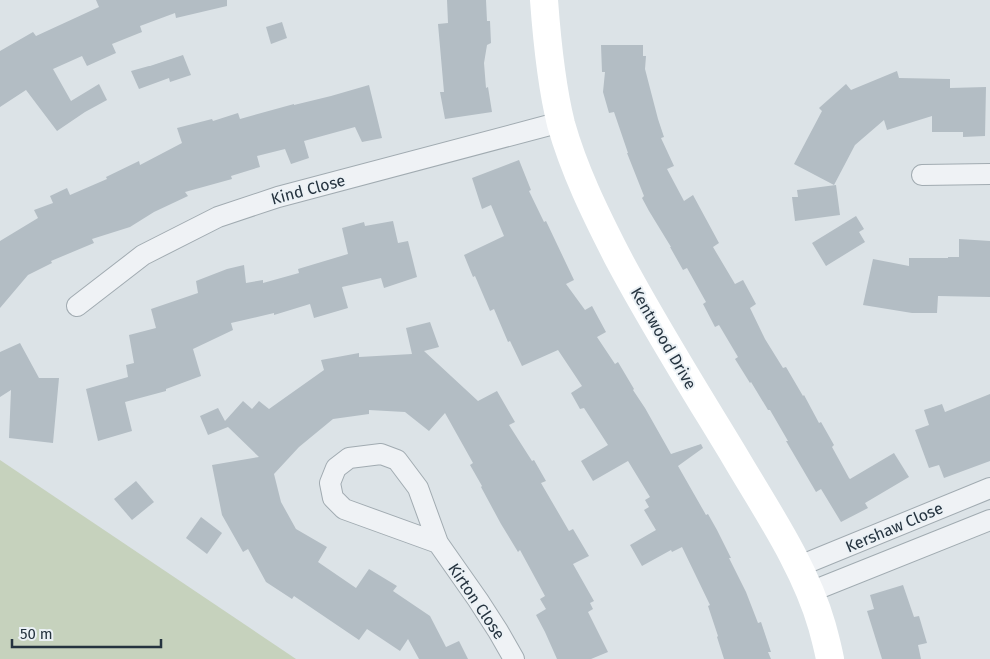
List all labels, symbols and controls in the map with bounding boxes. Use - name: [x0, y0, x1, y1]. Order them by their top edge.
- street label: Kind Close: [269, 170, 347, 209]
- street label: Kentwood Drive: [627, 284, 700, 393]
- street label: Kershaw Close: [843, 498, 946, 557]
- street label: Kirton Close: [444, 560, 509, 643]
- scale bar: [12, 616, 161, 648]
- text: 50 m: [20, 625, 53, 643]

